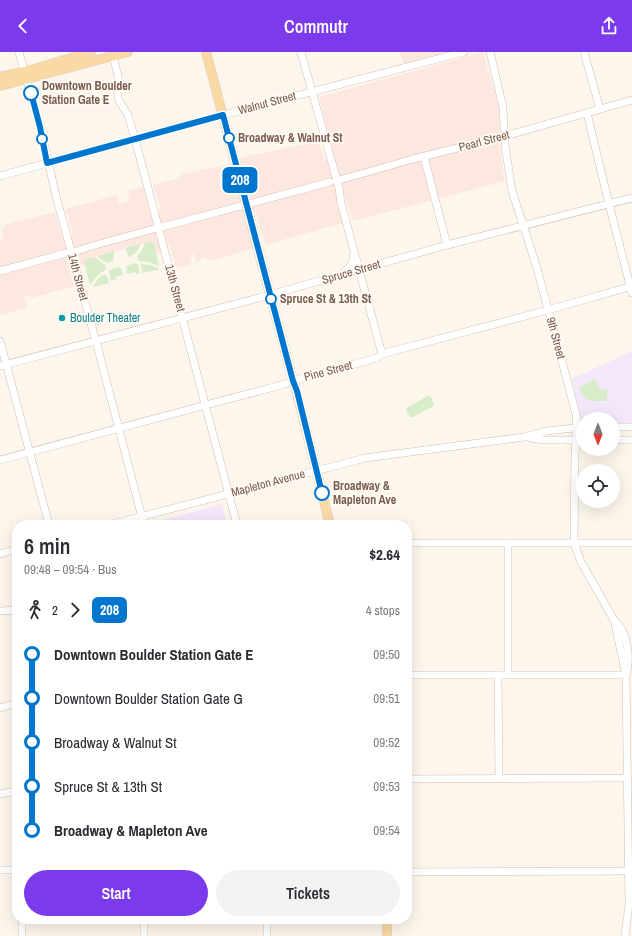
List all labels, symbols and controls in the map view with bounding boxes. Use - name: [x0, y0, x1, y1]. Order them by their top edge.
- text: Commutr: [284, 14, 348, 39]
- icon: back: [12, 15, 34, 37]
- icon: share: [598, 15, 620, 37]
- place label: Downtown Boulder Station Gate E: [42, 78, 132, 108]
- marker: Downtown Boulder Station Gate E: [23, 85, 39, 101]
- street label: Walnut Street: [236, 88, 298, 118]
- street label: Pearl Street: [457, 126, 511, 155]
- place label: Broadway & Walnut St: [238, 130, 343, 146]
- marker: Broadway & Walnut St: [223, 132, 235, 144]
- unlabelled marker: [36, 133, 48, 145]
- line badge: 208: [217, 167, 263, 193]
- text: 208: [230, 171, 250, 189]
- street label: 14th Street: [64, 252, 92, 303]
- street label: Spruce Street: [320, 256, 382, 288]
- street label: 13th Street: [161, 263, 189, 314]
- place label: Spruce St & 13th St: [280, 291, 372, 307]
- marker: Spruce St & 13th St: [265, 293, 277, 305]
- place label: Boulder Theater: [70, 310, 141, 326]
- marker: Boulder Theater: [57, 313, 67, 323]
- street label: 9th Street: [543, 315, 569, 361]
- street label: Pine Street: [302, 357, 354, 385]
- north arrow: [576, 412, 620, 456]
- map controls: [576, 412, 620, 508]
- button: locate: [576, 464, 620, 508]
- street label: Mapleton Avenue: [229, 465, 307, 501]
- place label: Broadway & Mapleton Ave: [333, 478, 397, 508]
- marker: Broadway & Mapleton Ave: [314, 485, 330, 501]
- text: 6 min: [24, 531, 70, 561]
- text: $2.64: [369, 544, 400, 565]
- text: 09:48 – 09:54 · Bus: [24, 561, 116, 578]
- icon: walk: [24, 599, 46, 621]
- icon: forward: [64, 599, 86, 621]
- text: 208: [100, 601, 119, 619]
- text: 2: [52, 602, 58, 619]
- text: 4 stops: [366, 602, 400, 619]
- text: Downtown Boulder Station Gate E: [54, 644, 254, 665]
- text: 09:50: [373, 646, 400, 663]
- text: Downtown Boulder Station Gate G: [54, 688, 243, 709]
- text: 09:51: [373, 690, 400, 707]
- text: Broadway & Walnut St: [54, 732, 177, 753]
- text: 09:52: [373, 734, 400, 751]
- text: Spruce St & 13th St: [54, 776, 162, 797]
- text: 09:53: [373, 778, 400, 795]
- text: Broadway & Mapleton Ave: [54, 820, 208, 841]
- text: 09:54: [373, 822, 400, 839]
- button: Start: [24, 870, 208, 916]
- button: Tickets: [216, 870, 400, 916]

